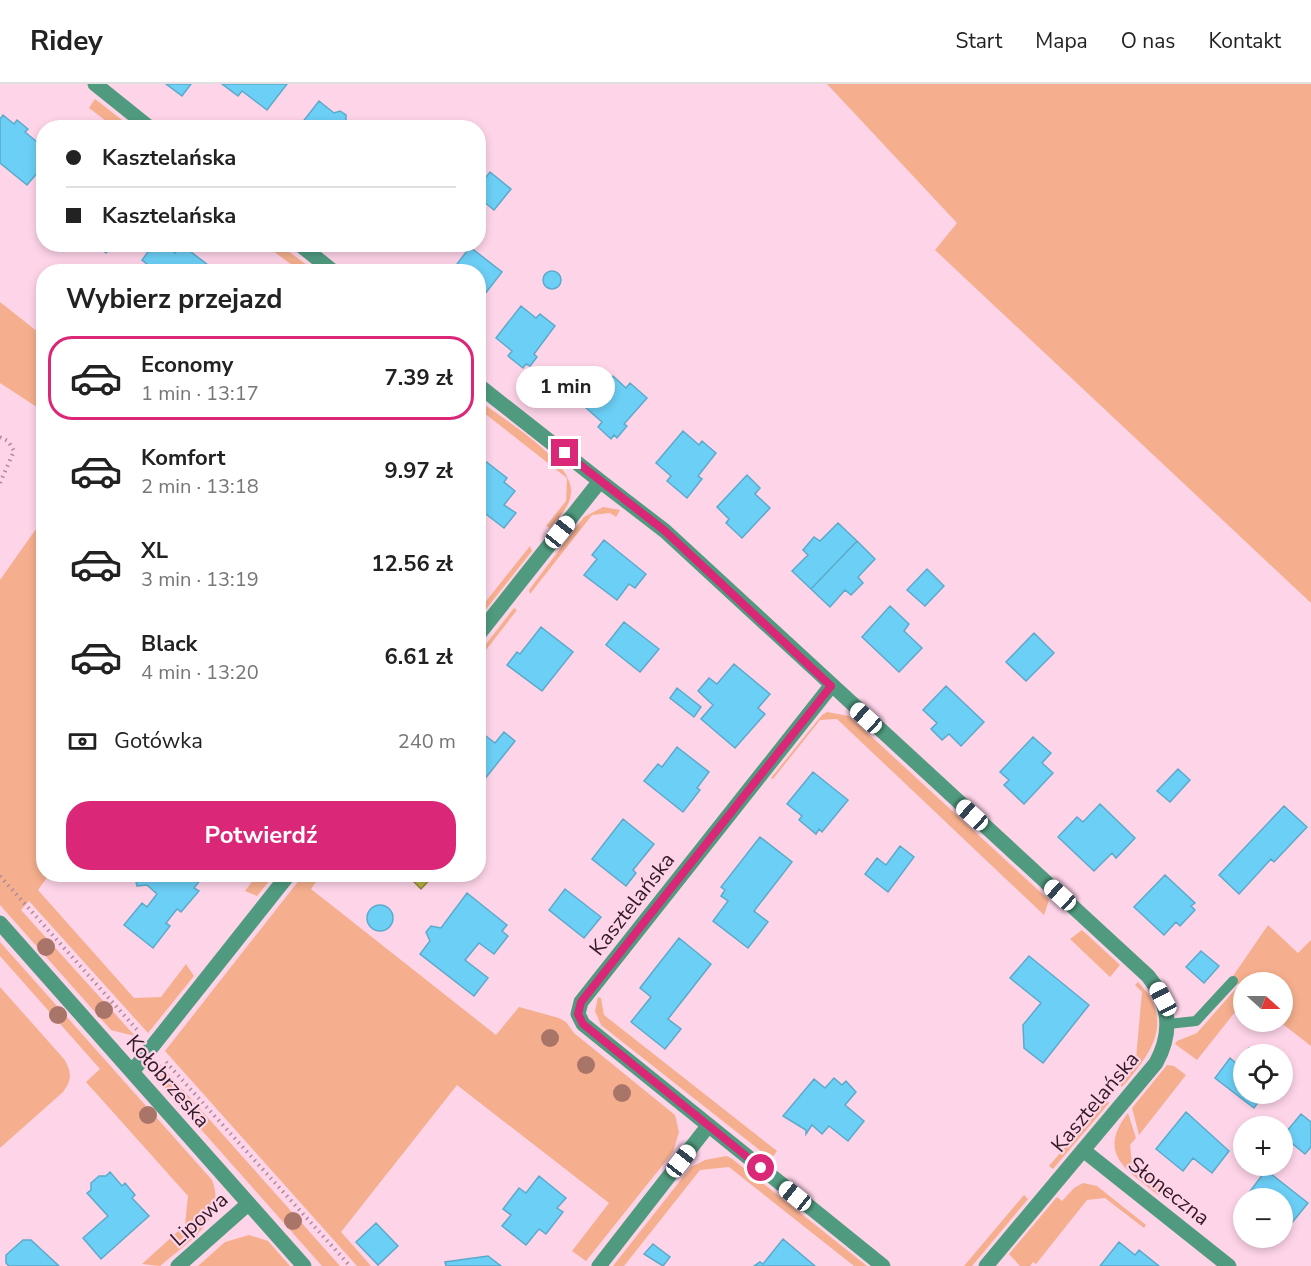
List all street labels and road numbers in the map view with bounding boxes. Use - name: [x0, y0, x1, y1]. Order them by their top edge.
- street label: Kasztelańska: [583, 847, 681, 961]
- street label: Kołobrzeska: [120, 1029, 216, 1133]
- street label: Kasztelańska: [1045, 1046, 1145, 1158]
- street label: Słoneczna: [1122, 1150, 1216, 1232]
- street label: Lipowa: [164, 1186, 234, 1252]

